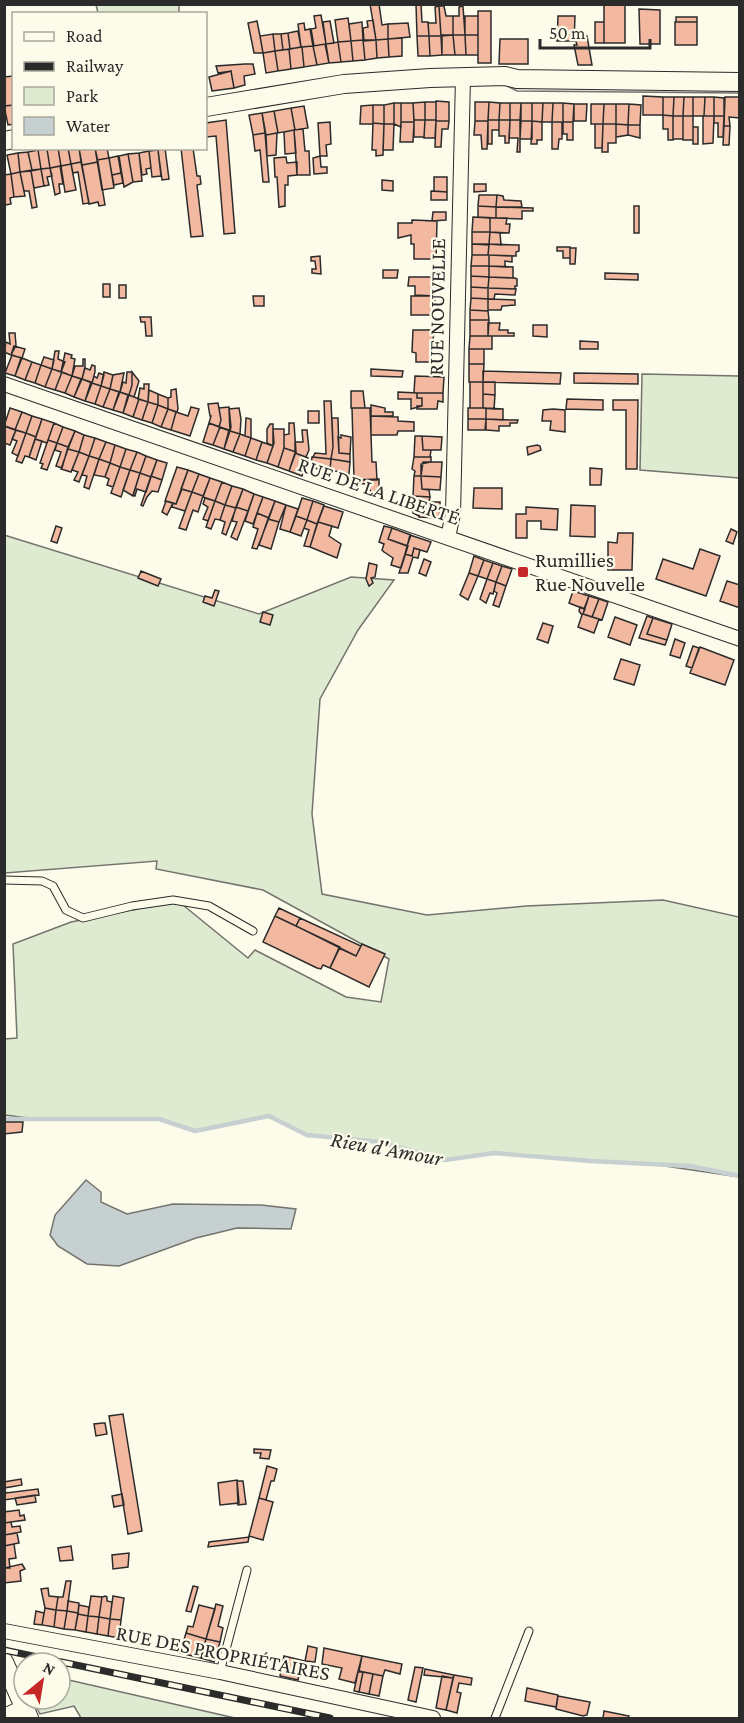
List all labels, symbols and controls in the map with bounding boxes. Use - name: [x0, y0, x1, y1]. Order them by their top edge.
- legend: [12, 12, 207, 150]
- scale bar: [540, 12, 650, 50]
- text: 50 m: [549, 23, 586, 43]
- text: Road: [66, 26, 103, 46]
- text: Railway: [66, 56, 124, 76]
- text: Park: [66, 86, 98, 106]
- text: Water: [66, 116, 111, 136]
- street label: RUE NOUVELLE: [424, 238, 450, 376]
- street label: RUE DE LA LIBERTÉ: [295, 452, 463, 530]
- place label: Rumillies Rue Nouvelle: [535, 548, 645, 596]
- marker: Rumillies Rue Nouvelle: [516, 565, 530, 579]
- water label: Rieu d'Amour: [329, 1126, 446, 1171]
- street label: RUE DES PROPRIÉTAIRES: [114, 1620, 332, 1686]
- north arrow: [12, 1651, 72, 1711]
- text: N: [40, 1658, 58, 1679]

